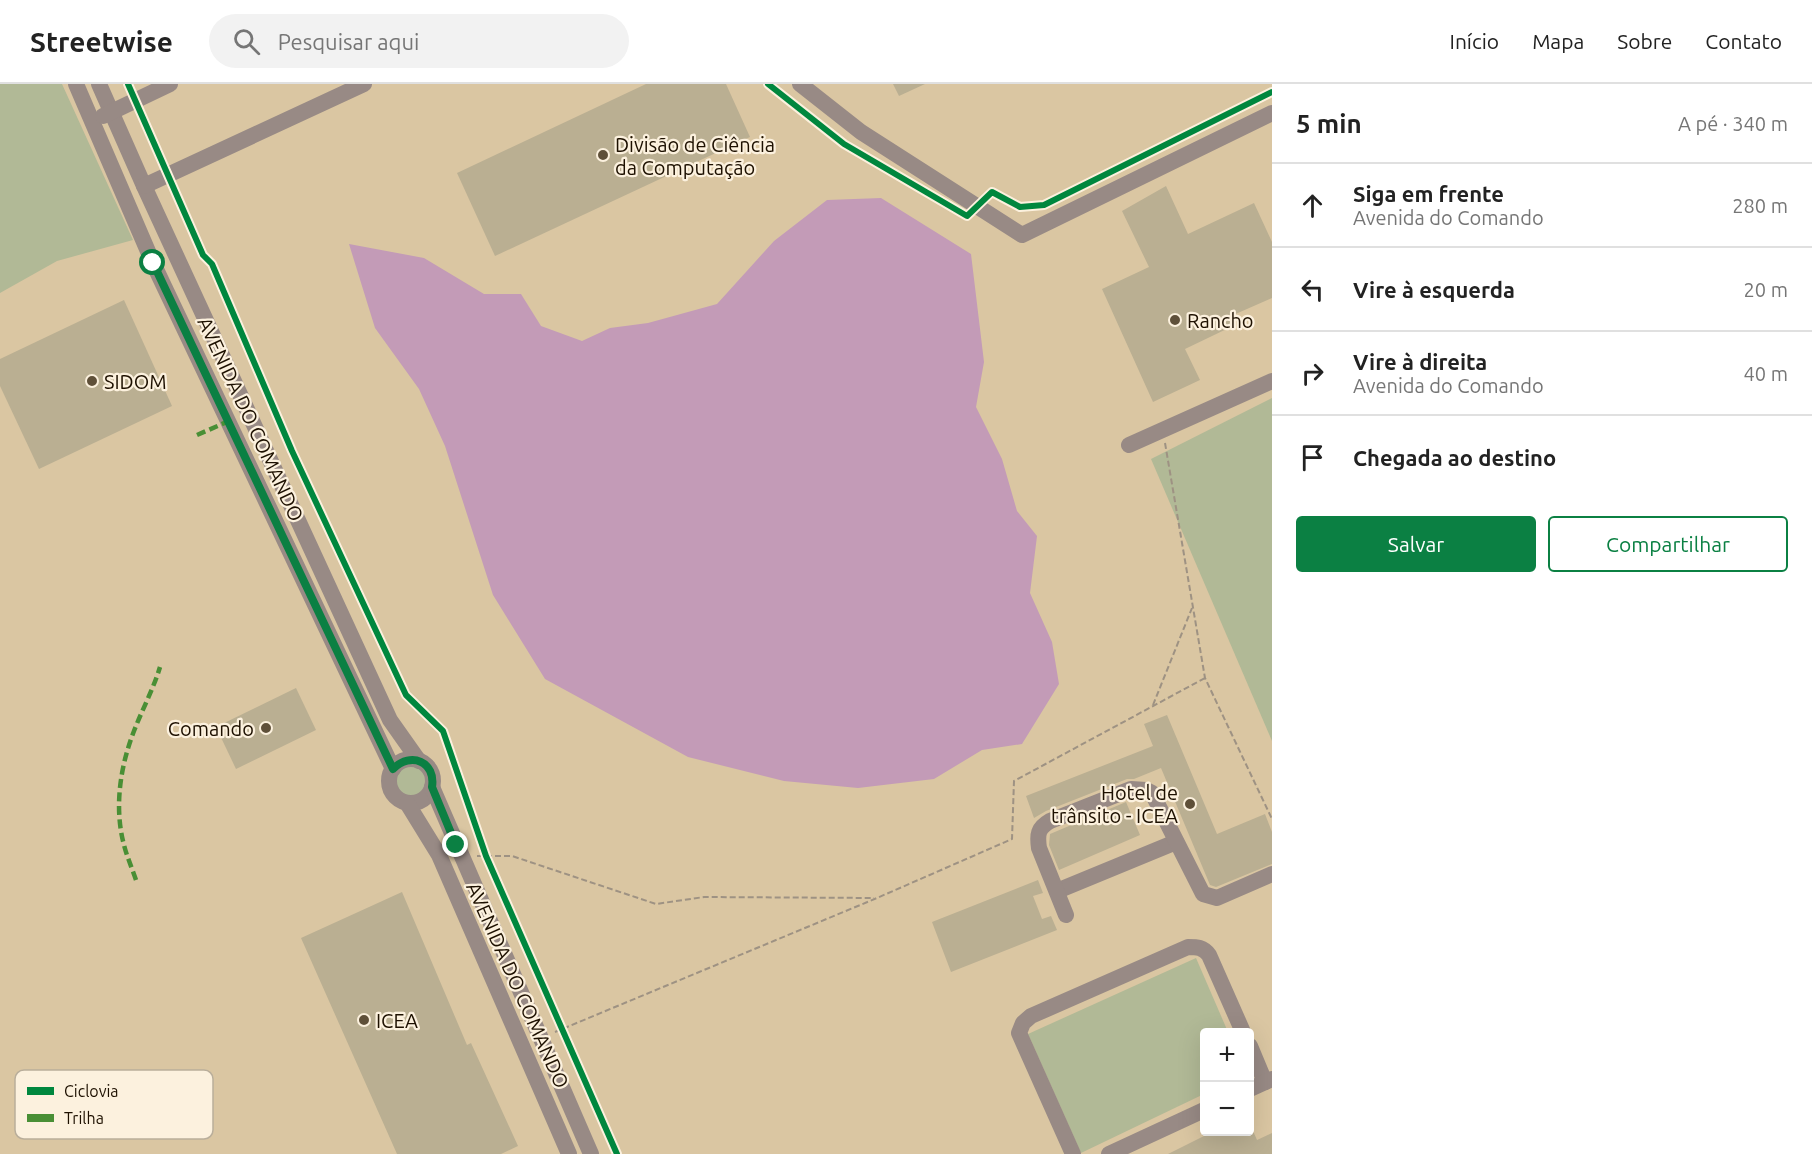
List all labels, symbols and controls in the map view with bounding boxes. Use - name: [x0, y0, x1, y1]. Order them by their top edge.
- search box: [209, 14, 629, 68]
- icon: search: [230, 25, 263, 58]
- text: Streetwise: [30, 26, 173, 57]
- text: Pesquisar aqui: [278, 29, 419, 54]
- text: Início: [1450, 29, 1499, 53]
- text: Mapa: [1532, 29, 1584, 53]
- text: Sobre: [1617, 29, 1672, 53]
- text: Contato: [1705, 29, 1782, 53]
- text: 5 min: [1296, 109, 1362, 138]
- text: A pé · 340 m: [1678, 112, 1788, 135]
- place label: Divisão de Ciência da Computação: [615, 133, 775, 179]
- marker: Divisão de Ciência da Computação: [596, 148, 610, 162]
- text: Siga em frente: [1353, 181, 1504, 206]
- icon: ahead: [1296, 189, 1329, 222]
- text: 280 m: [1732, 194, 1788, 217]
- text: Avenida do Comando: [1353, 206, 1544, 229]
- route start: [139, 249, 165, 275]
- icon: left: [1296, 273, 1329, 306]
- text: Vire à esquerda: [1353, 277, 1515, 302]
- text: 20 m: [1744, 278, 1788, 301]
- place label: Rancho: [1187, 309, 1254, 332]
- street label: AVENIDA DO COMANDO: [193, 313, 309, 525]
- marker: Rancho: [1168, 313, 1182, 327]
- text: Vire à direita: [1353, 349, 1487, 374]
- icon: right: [1296, 357, 1329, 390]
- text: 40 m: [1744, 362, 1788, 385]
- place label: SIDOM: [104, 370, 167, 393]
- marker: SIDOM: [85, 374, 99, 388]
- text: Avenida do Comando: [1353, 374, 1544, 397]
- icon: arrive: [1296, 441, 1329, 474]
- text: Chegada ao destino: [1353, 445, 1556, 470]
- button: Salvar: [1296, 516, 1536, 572]
- button: Compartilhar: [1548, 516, 1788, 572]
- place label: Comando: [168, 717, 254, 740]
- marker: Comando: [259, 721, 273, 735]
- place label: Hotel de trânsito - ICEA: [1051, 781, 1178, 827]
- marker: Hotel de trânsito - ICEA: [1183, 797, 1197, 811]
- route end: [442, 831, 468, 857]
- street label: AVENIDA DO COMANDO: [462, 879, 574, 1091]
- place label: ICEA: [376, 1009, 418, 1032]
- marker: ICEA: [357, 1013, 371, 1027]
- map controls: [1200, 1028, 1254, 1136]
- button: +: [1200, 1028, 1254, 1082]
- legend: [15, 1070, 213, 1139]
- text: Ciclovia: [64, 1082, 119, 1100]
- button: −: [1200, 1082, 1254, 1136]
- text: Trilha: [64, 1109, 104, 1127]

